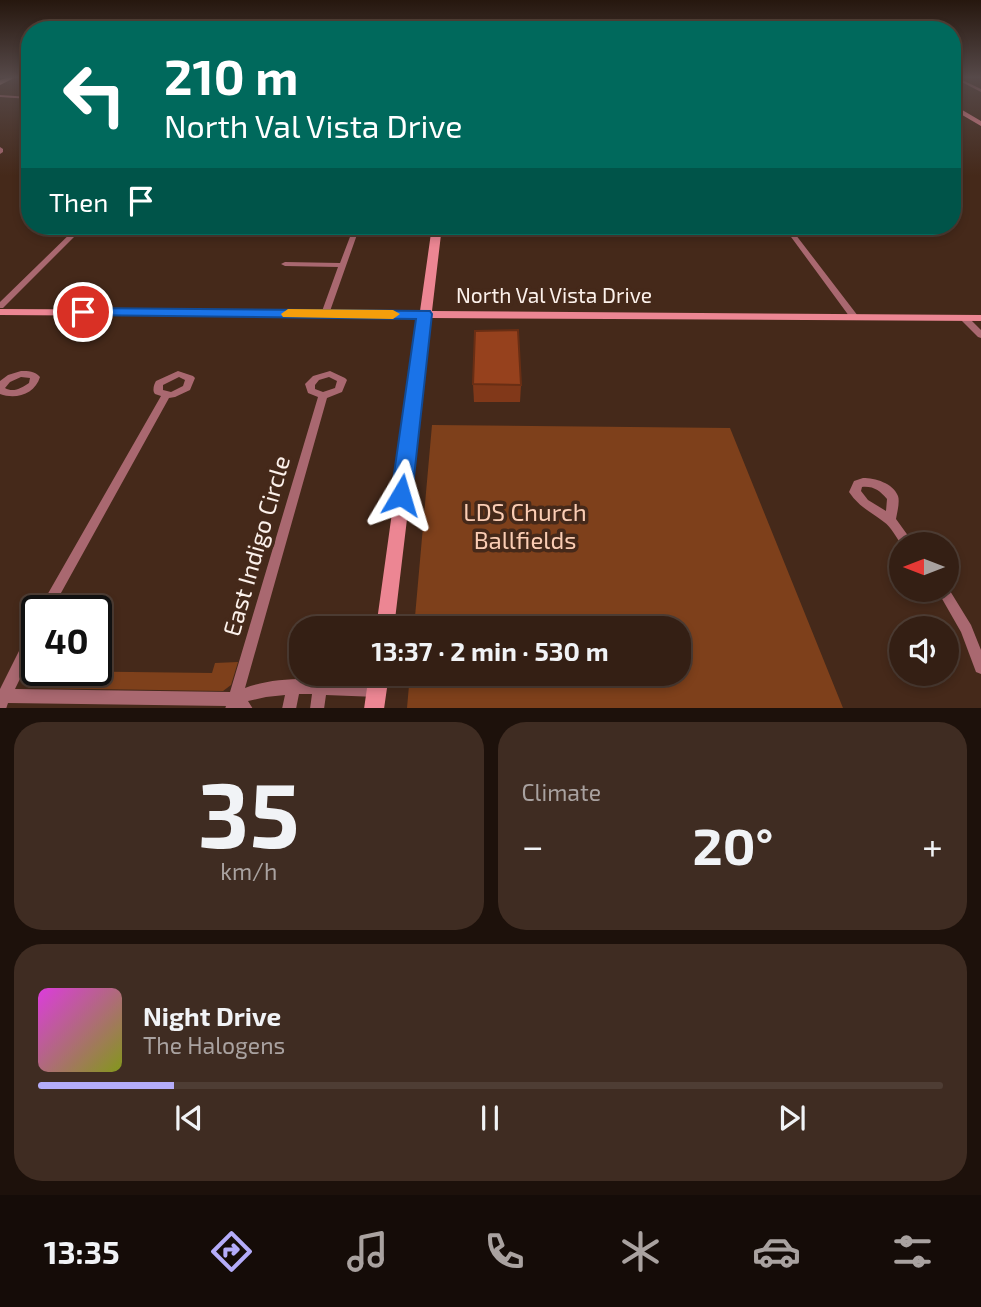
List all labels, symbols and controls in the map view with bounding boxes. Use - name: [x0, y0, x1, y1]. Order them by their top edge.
- text: 210 m: [164, 46, 298, 105]
- icon: left: [49, 49, 140, 140]
- text: North Val Vista Drive: [164, 106, 463, 144]
- icon: arrive: [122, 182, 160, 220]
- text: Then: [49, 186, 108, 217]
- pin: [53, 282, 113, 342]
- street label: North Val Vista Drive: [456, 282, 652, 307]
- icon: arrive: [64, 293, 102, 331]
- street label: East Indigo Circle: [216, 452, 295, 639]
- position arrow: [364, 458, 438, 532]
- park label: LDS Church Ballfields: [463, 497, 587, 554]
- north arrow: [889, 532, 959, 602]
- map controls: [889, 532, 959, 686]
- speed limit sign: 40: [21, 595, 112, 686]
- button: sound: [889, 616, 959, 686]
- text: 13:37 · 2 min · 530 m: [371, 635, 609, 666]
- text: 35: [198, 757, 300, 866]
- text: Climate: [522, 778, 601, 806]
- text: 20°: [692, 813, 773, 875]
- text: −: [522, 822, 544, 868]
- text: +: [922, 822, 943, 868]
- text: km/h: [220, 857, 277, 885]
- text: Night Drive: [143, 1000, 281, 1031]
- text: The Halogens: [143, 1031, 285, 1059]
- icon: previous: [170, 1099, 208, 1137]
- icon: pause: [471, 1099, 509, 1137]
- icon: next: [773, 1099, 811, 1137]
- icon: directions: [207, 1227, 256, 1276]
- icon: music: [343, 1227, 392, 1276]
- icon: phone: [480, 1227, 529, 1276]
- icon: climate: [616, 1227, 665, 1276]
- icon: car: [752, 1227, 801, 1276]
- icon: filters: [888, 1227, 937, 1276]
- text: 13:35: [44, 1232, 120, 1270]

